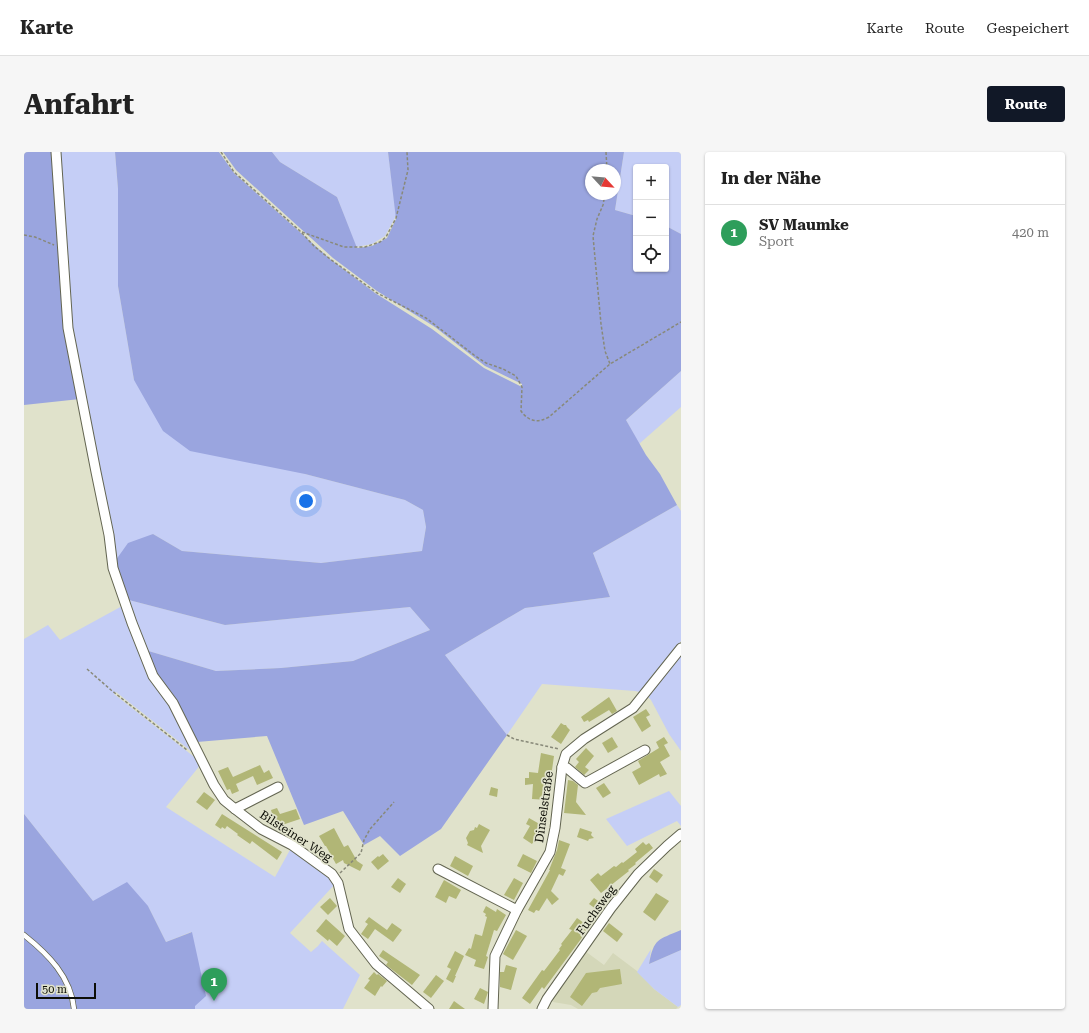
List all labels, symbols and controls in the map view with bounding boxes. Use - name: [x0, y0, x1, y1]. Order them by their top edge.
- text: Karte: [20, 16, 74, 39]
- text: Karte: [867, 20, 903, 36]
- text: Route: [925, 20, 965, 36]
- text: Gespeichert: [987, 20, 1069, 36]
- button: Route: [987, 86, 1065, 122]
- text: Anfahrt: [24, 88, 134, 121]
- north arrow: [585, 164, 621, 200]
- map controls: [633, 164, 669, 272]
- button: +: [633, 164, 669, 200]
- text: In der Nähe: [721, 168, 821, 188]
- button: −: [633, 200, 669, 236]
- text: SV Maumke: [759, 216, 849, 234]
- text: 1: [730, 225, 738, 240]
- text: 420 m: [1012, 225, 1049, 240]
- text: Sport: [759, 234, 794, 249]
- button: locate: [633, 236, 669, 272]
- your location: [296, 491, 316, 511]
- street label: Dinselstraße: [532, 770, 556, 844]
- street label: Bilsteiner Weg: [257, 807, 335, 865]
- street label: Fuchsweg: [573, 882, 619, 938]
- pin: 1: [201, 968, 227, 1001]
- scale bar: [36, 981, 96, 1000]
- text: 50 m: [42, 983, 67, 996]

